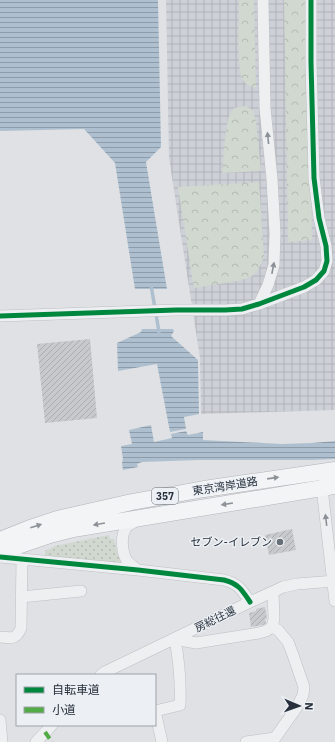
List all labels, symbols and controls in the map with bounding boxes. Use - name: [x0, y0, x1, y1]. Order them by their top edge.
- one-way arrow: [265, 132, 271, 144]
- one-way arrow: [270, 262, 276, 274]
- street label: 東京湾岸道路: [191, 474, 259, 498]
- one-way arrow: [267, 475, 280, 481]
- road number: 357: [152, 488, 178, 504]
- one-way arrow: [221, 501, 234, 507]
- one-way arrow: [322, 514, 329, 527]
- one-way arrow: [93, 522, 105, 528]
- one-way arrow: [31, 523, 43, 529]
- place label: セブン-イレブン: [191, 535, 272, 549]
- marker: セブン-イレブン: [275, 537, 285, 547]
- street label: 房総往還: [192, 603, 238, 635]
- legend: [16, 674, 156, 726]
- text: 自転車道: [52, 682, 100, 697]
- north arrow: [279, 686, 319, 726]
- text: 小道: [52, 702, 76, 717]
- text: N: [302, 702, 316, 711]

